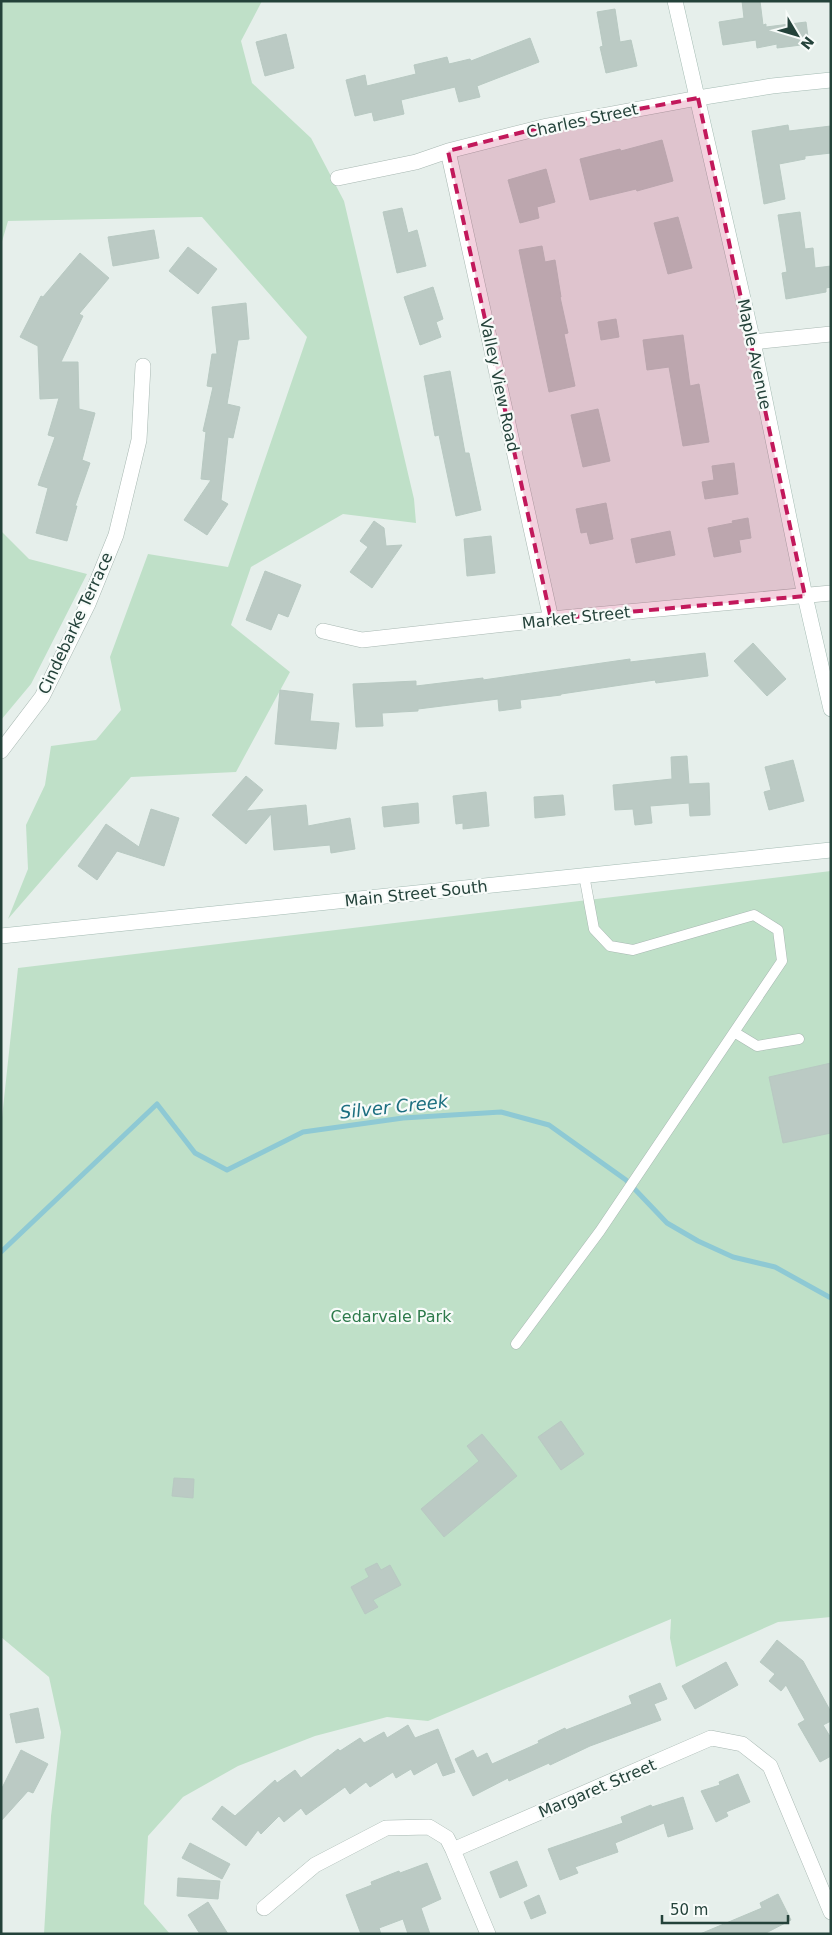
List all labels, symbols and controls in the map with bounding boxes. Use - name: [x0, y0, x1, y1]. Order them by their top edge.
- north arrow: [772, 10, 822, 60]
- text: N: [797, 33, 817, 53]
- street label: Charles Street: [524, 99, 640, 142]
- street label: Maple Avenue: [734, 297, 776, 411]
- street label: Valley View Road: [476, 317, 523, 454]
- street label: Cindebarke Terrace: [34, 549, 117, 697]
- street label: Market Street: [521, 602, 631, 633]
- street label: Main Street South: [344, 877, 488, 910]
- water label: Silver Creek: [339, 1090, 451, 1123]
- park label: Cedarvale Park: [331, 1307, 452, 1326]
- street label: Margaret Street: [536, 1755, 659, 1822]
- scale bar: [662, 1892, 788, 1924]
- text: 50 m: [670, 1901, 708, 1919]

